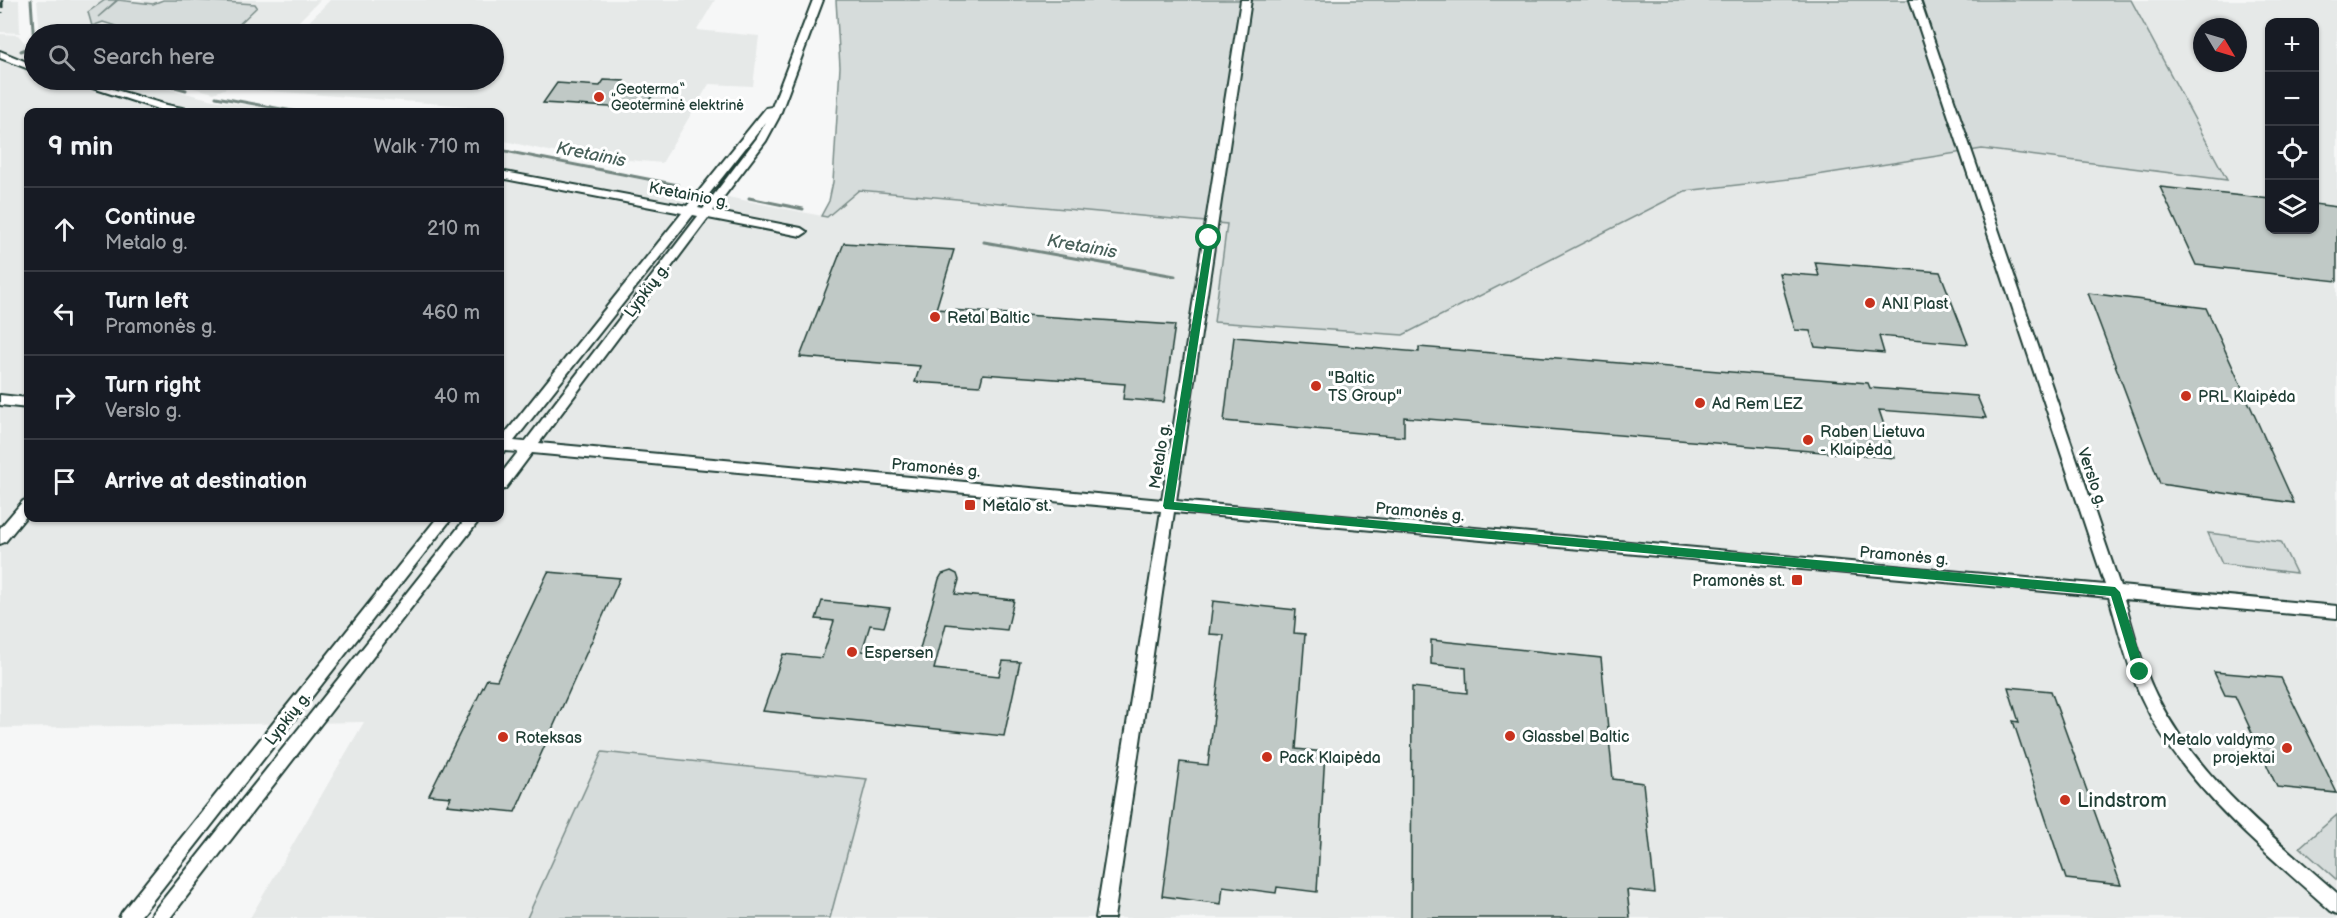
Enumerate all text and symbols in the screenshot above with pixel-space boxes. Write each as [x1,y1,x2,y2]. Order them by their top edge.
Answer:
north arrow [2193,18,2247,72]
map controls [2265,18,2319,234]
button: + [2265,18,2319,72]
search box [24,24,504,90]
icon: search [45,41,78,74]
text: Search here [93,44,215,71]
button: − [2265,72,2319,126]
place label: „Geoterma“ Geoterminė elektrinė [611,81,744,114]
marker: „Geoterma“ Geoterminė elektrinė [592,90,606,104]
button: locate [2265,126,2319,180]
text: 9 min [48,132,113,163]
text: Walk · 710 m [374,135,480,159]
water label: Kretainis [554,137,628,172]
street label: Kretainio g. [647,178,730,213]
button: layers [2265,180,2319,234]
text: Continue [105,204,195,231]
icon: ahead [48,213,81,246]
text: 210 m [427,217,480,241]
route start [1195,224,1221,250]
water label: Kretainis [1045,230,1119,263]
text: Metalo g. [105,231,188,255]
street label: Lypkių g. [621,260,674,322]
text: Turn left [105,288,189,315]
place label: ANI Plast [1882,295,1949,314]
marker: ANI Plast [1863,296,1877,310]
icon: left [48,297,81,330]
text: 460 m [422,301,480,325]
place label: Retal Baltic [947,309,1030,328]
marker: Retal Baltic [928,310,942,324]
text: Pramonės g. [105,315,216,339]
place label: "Baltic TS Group" [1328,369,1402,406]
text: Turn right [105,372,201,399]
marker: "Baltic TS Group" [1309,379,1323,393]
icon: right [48,381,81,414]
text: 40 m [434,385,480,409]
place label: PRL Klaipėda [2198,388,2296,407]
marker: PRL Klaipėda [2179,389,2193,403]
place label: Ad Rem LEZ [1712,395,1803,414]
marker: Ad Rem LEZ [1693,396,1707,410]
text: Verslo g. [105,399,181,423]
street label: Metalo g. [1146,422,1175,490]
place label: Raben Lietuva - Klaipėda [1820,423,1925,460]
marker: Raben Lietuva - Klaipėda [1801,433,1815,447]
street label: Verslo g. [2073,446,2111,509]
street label: Pramonės g. [891,455,981,482]
icon: arrive [48,465,81,498]
text: Arrive at destination [105,468,307,495]
place label: Metalo st. [982,497,1052,516]
marker: Metalo st. [963,498,977,512]
street label: Pramonės g. [1375,499,1465,526]
street label: Pramonės g. [1859,543,1949,570]
place label: Pramonės st. [1692,572,1785,591]
marker: Pramonės st. [1790,573,1804,587]
place label: Espersen [864,644,933,663]
marker: Espersen [845,645,859,659]
route end [2126,658,2152,684]
street label: Lypkių g. [261,688,315,749]
place label: Glassbel Baltic [1522,728,1630,747]
place label: Roteksas [515,729,582,748]
marker: Glassbel Baltic [1503,729,1517,743]
marker: Roteksas [496,730,510,744]
place label: Metalo valdymo projektai [2163,731,2275,768]
marker: Metalo valdymo projektai [2280,741,2294,755]
place label: Pack Klaipėda [1279,749,1381,768]
marker: Pack Klaipėda [1260,750,1274,764]
place label: Lindstrom [2077,789,2167,813]
marker: Lindstrom [2058,793,2072,807]

